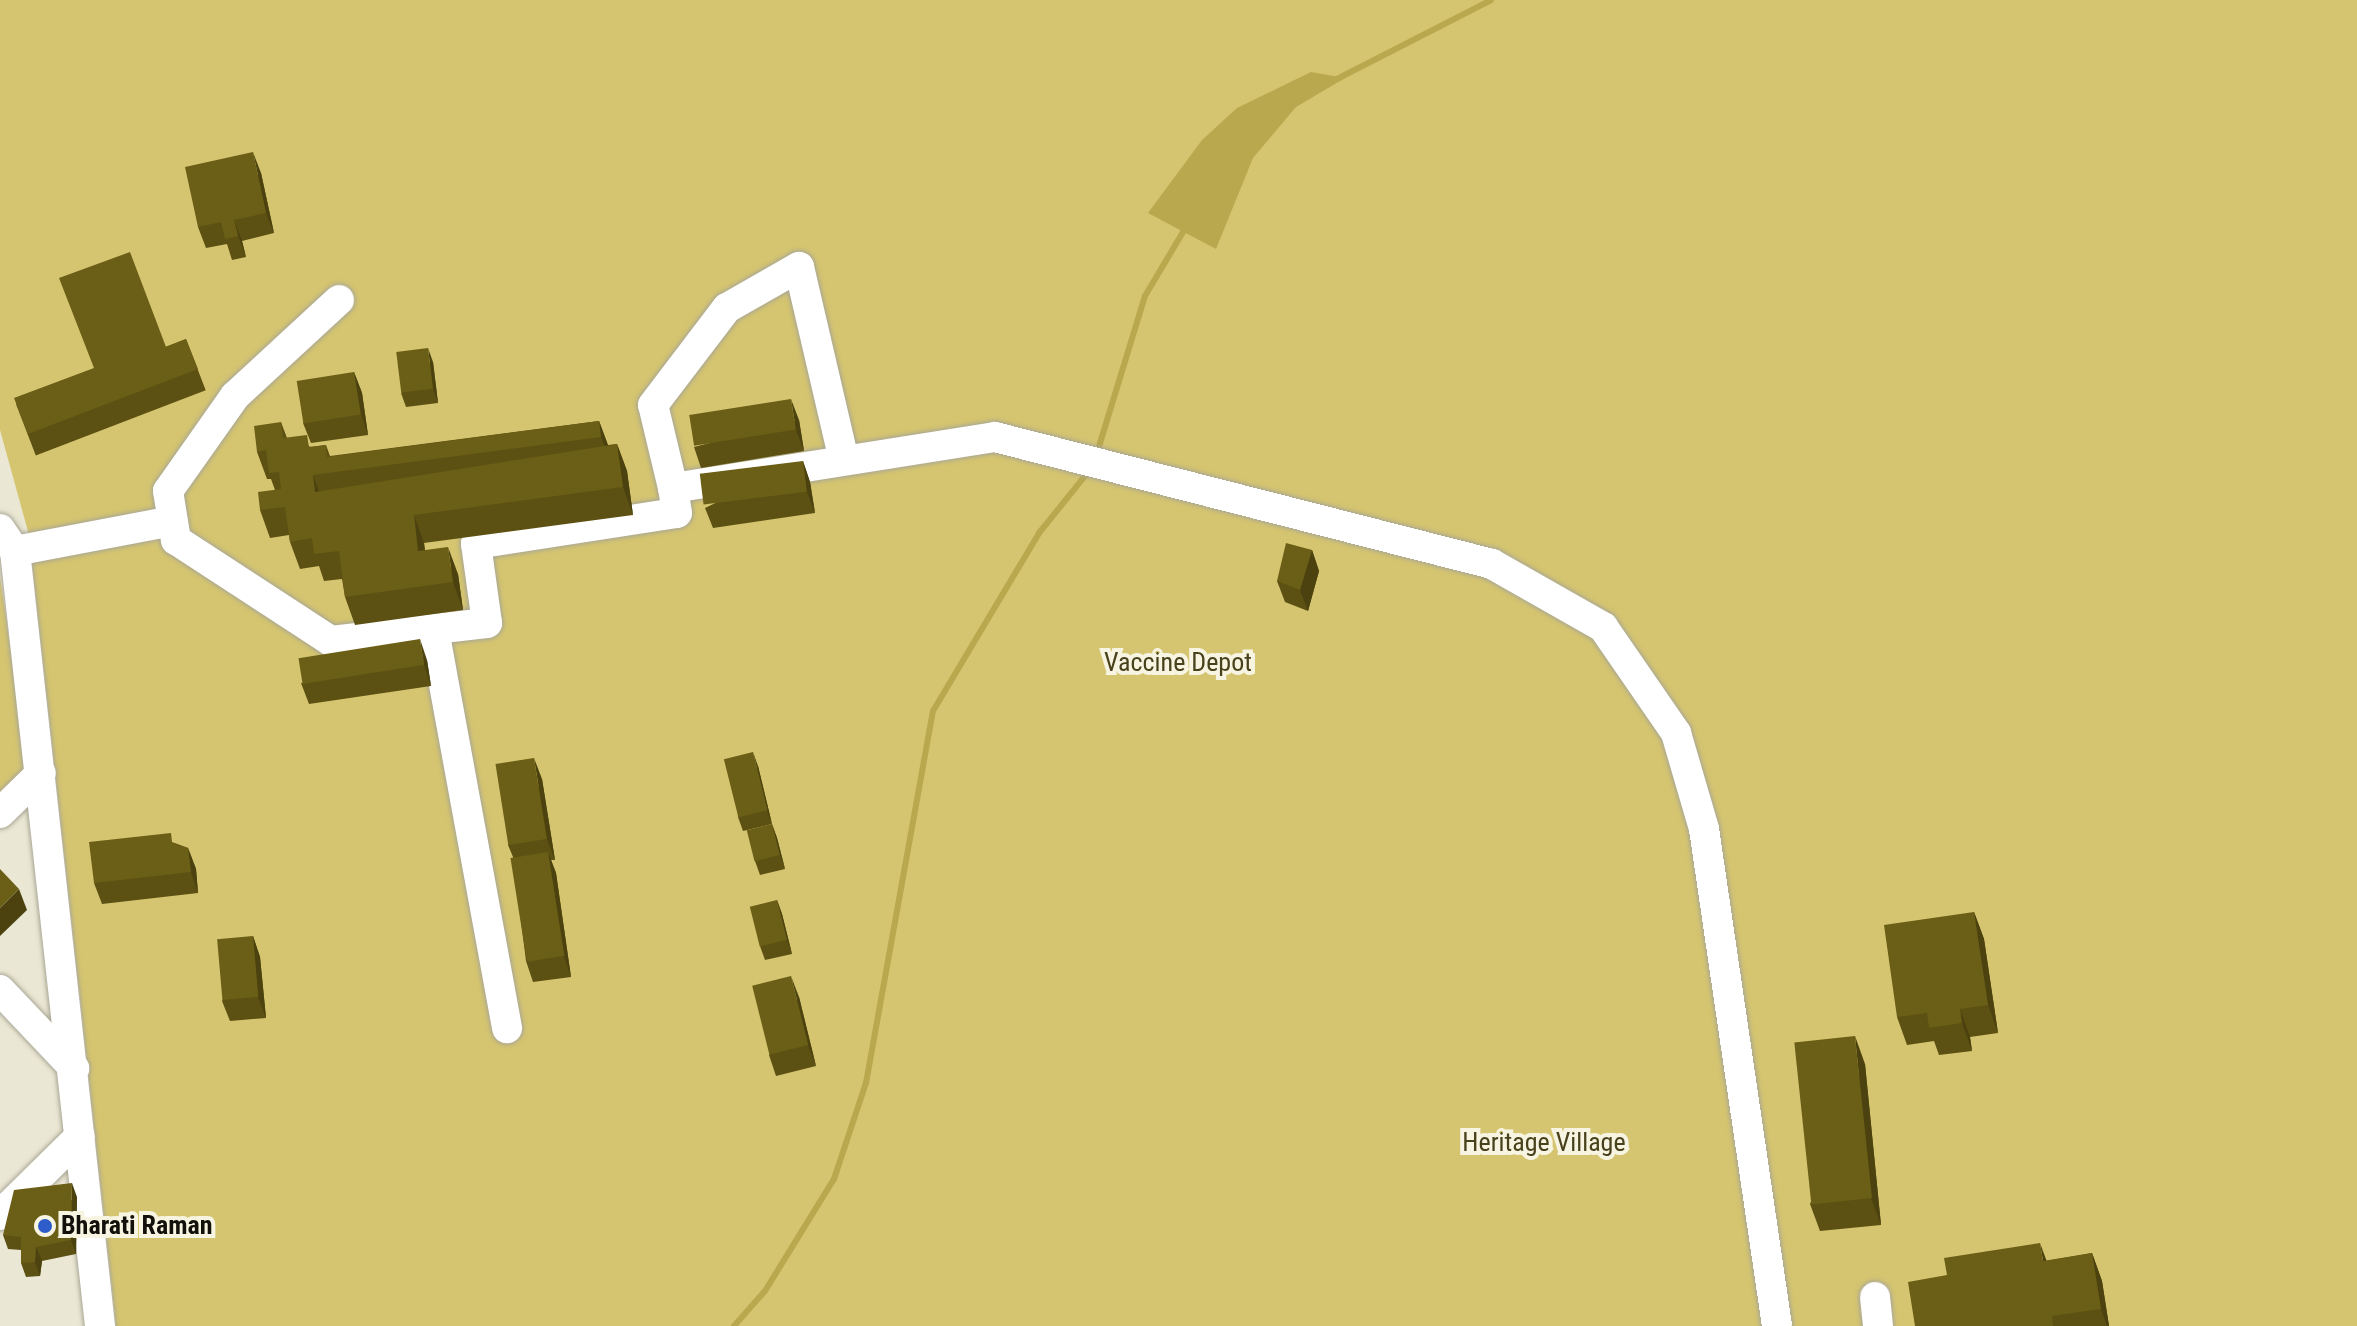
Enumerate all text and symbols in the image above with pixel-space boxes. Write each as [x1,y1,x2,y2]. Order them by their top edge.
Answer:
park label: Vaccine Depot [1104,647,1252,679]
park label: Heritage Village [1462,1127,1626,1159]
place label: Bharati Raman [61,1210,213,1242]
marker: Bharati Raman [36,1217,54,1235]

